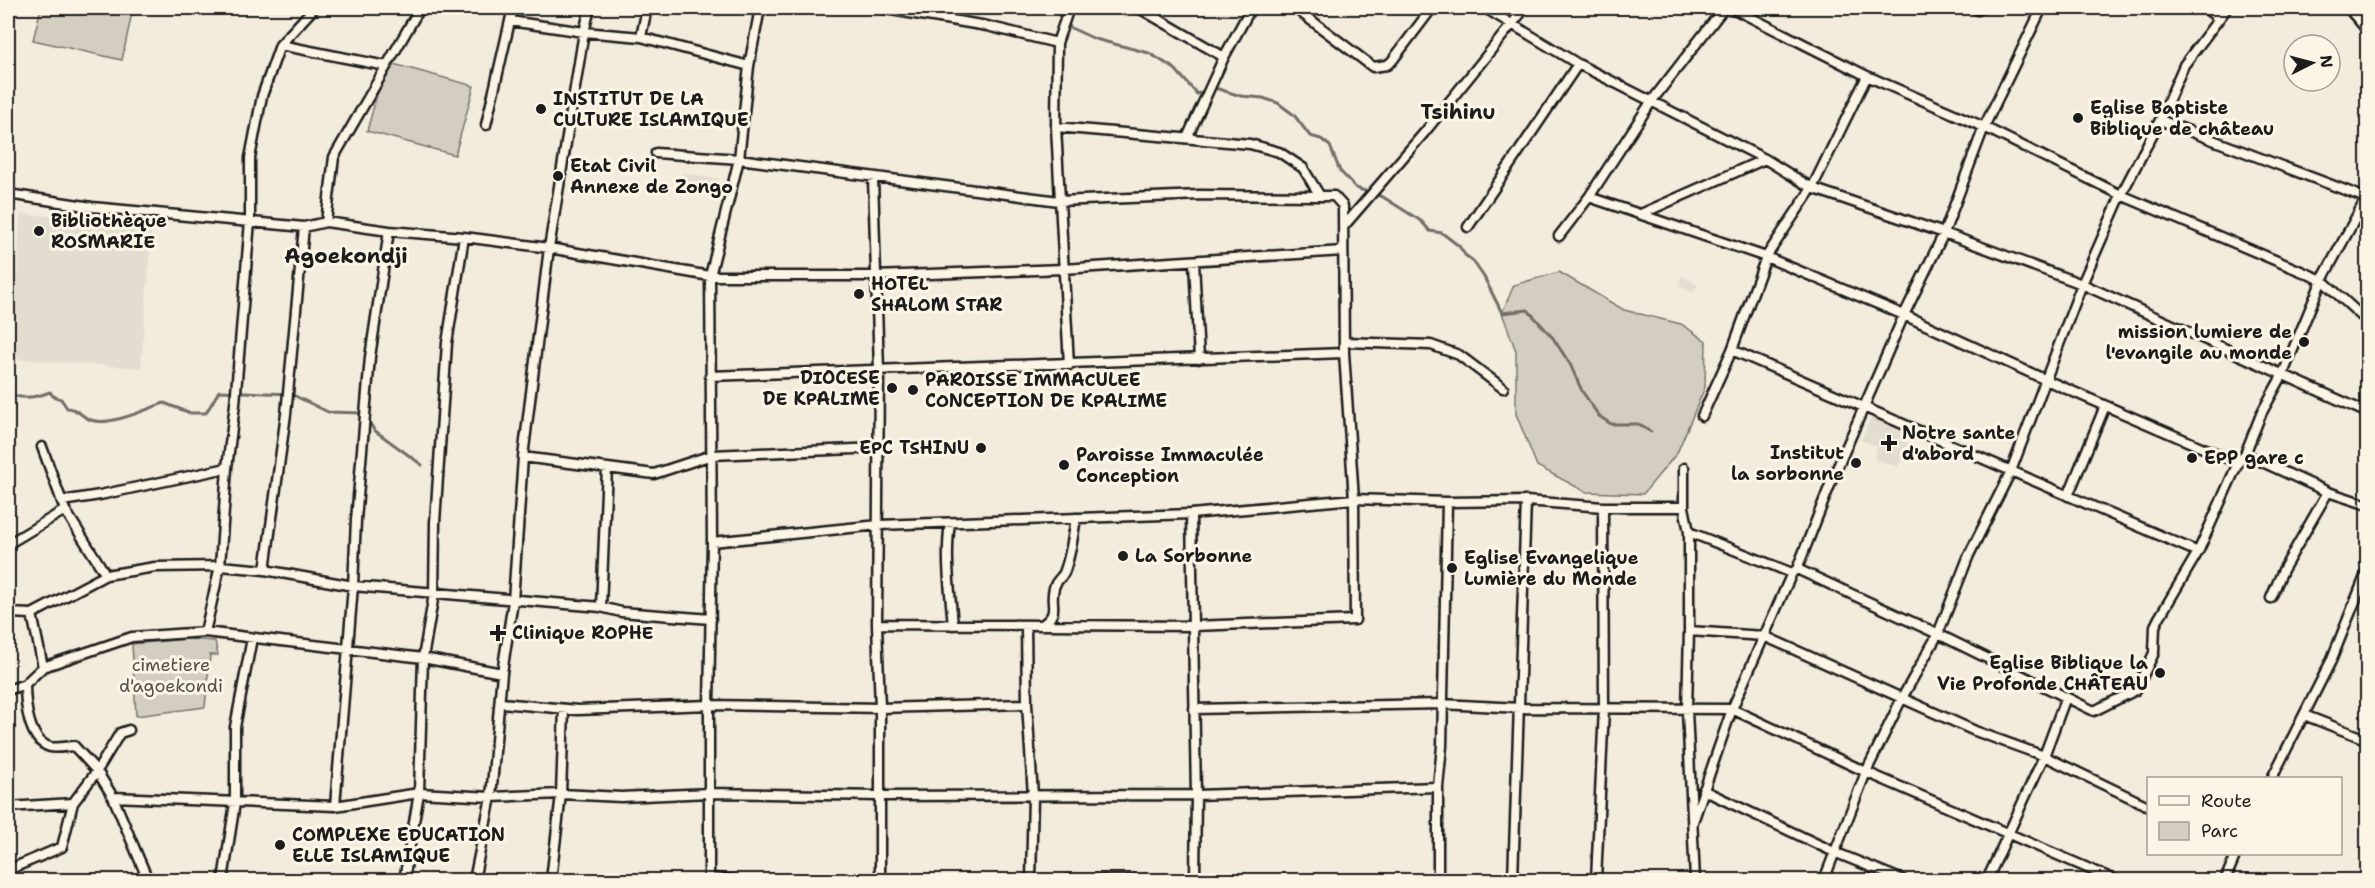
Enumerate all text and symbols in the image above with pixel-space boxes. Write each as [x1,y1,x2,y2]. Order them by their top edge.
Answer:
north arrow [2282,33,2342,93]
text: N [2315,54,2338,69]
place label: INSTITUT DE LA CULTURE ISLAMIQUE [553,87,749,132]
place label: Eglise Baptiste Biblique de château [2090,96,2274,141]
district label: Tsihinu [1420,98,1496,126]
marker: INSTITUT DE LA CULTURE ISLAMIQUE [534,102,548,116]
marker: Eglise Baptiste Biblique de château [2071,111,2085,125]
place label: Etat Civil Annexe de Zongo [570,154,733,199]
marker: Etat Civil Annexe de Zongo [551,169,565,183]
place label: Bibliothèque ROSMARIE [51,209,167,254]
marker: Bibliothèque ROSMARIE [32,224,46,238]
district label: Agoekondji [284,242,408,270]
place label: HOTEL SHALOM STAR [871,272,1003,317]
marker: HOTEL SHALOM STAR [852,287,866,301]
place label: mission lumiere de l'evangile au monde [2105,320,2292,365]
marker: mission lumiere de l'evangile au monde [2297,335,2311,349]
place label: DIOCESE DE KPALIME [763,366,880,411]
place label: PAROISSE IMMACULEE CONCEPTION DE KPALIME [925,368,1167,413]
marker: DIOCESE DE KPALIME [885,381,899,395]
marker: PAROISSE IMMACULEE CONCEPTION DE KPALIME [906,383,920,397]
place label: Notre sante d'abord [1902,421,2016,466]
marker: Notre sante d'abord [1880,434,1898,452]
place label: EPC TSHINU [859,436,969,460]
marker: EPC TSHINU [974,441,988,455]
place label: Institut la sorbonne [1731,441,1844,486]
place label: Paroisse Immaculée Conception [1076,443,1264,488]
place label: EPP gare c [2204,446,2304,470]
marker: EPP gare c [2185,451,2199,465]
marker: Institut la sorbonne [1849,456,1863,470]
marker: Paroisse Immaculée Conception [1057,458,1071,472]
place label: La Sorbonne [1135,544,1252,568]
place label: Eglise Evangelique Lumière du Monde [1464,546,1639,591]
marker: La Sorbonne [1116,549,1130,563]
marker: Eglise Evangelique Lumière du Monde [1445,561,1459,575]
place label: Clinique ROPHE [512,621,653,645]
marker: Clinique ROPHE [489,624,507,642]
place label: Eglise Biblique la Vie Profonde CHÂTEAU [1937,651,2149,696]
park label: cimetiere d'agoekondi [119,653,223,698]
marker: Eglise Biblique la Vie Profonde CHÂTEAU [2153,666,2167,680]
legend [2147,777,2342,855]
text: Route [2201,789,2252,813]
text: Parc [2201,819,2238,843]
place label: COMPLEXE EDUCATION ELLE ISLAMIQUE [292,823,505,868]
marker: COMPLEXE EDUCATION ELLE ISLAMIQUE [273,838,287,852]

